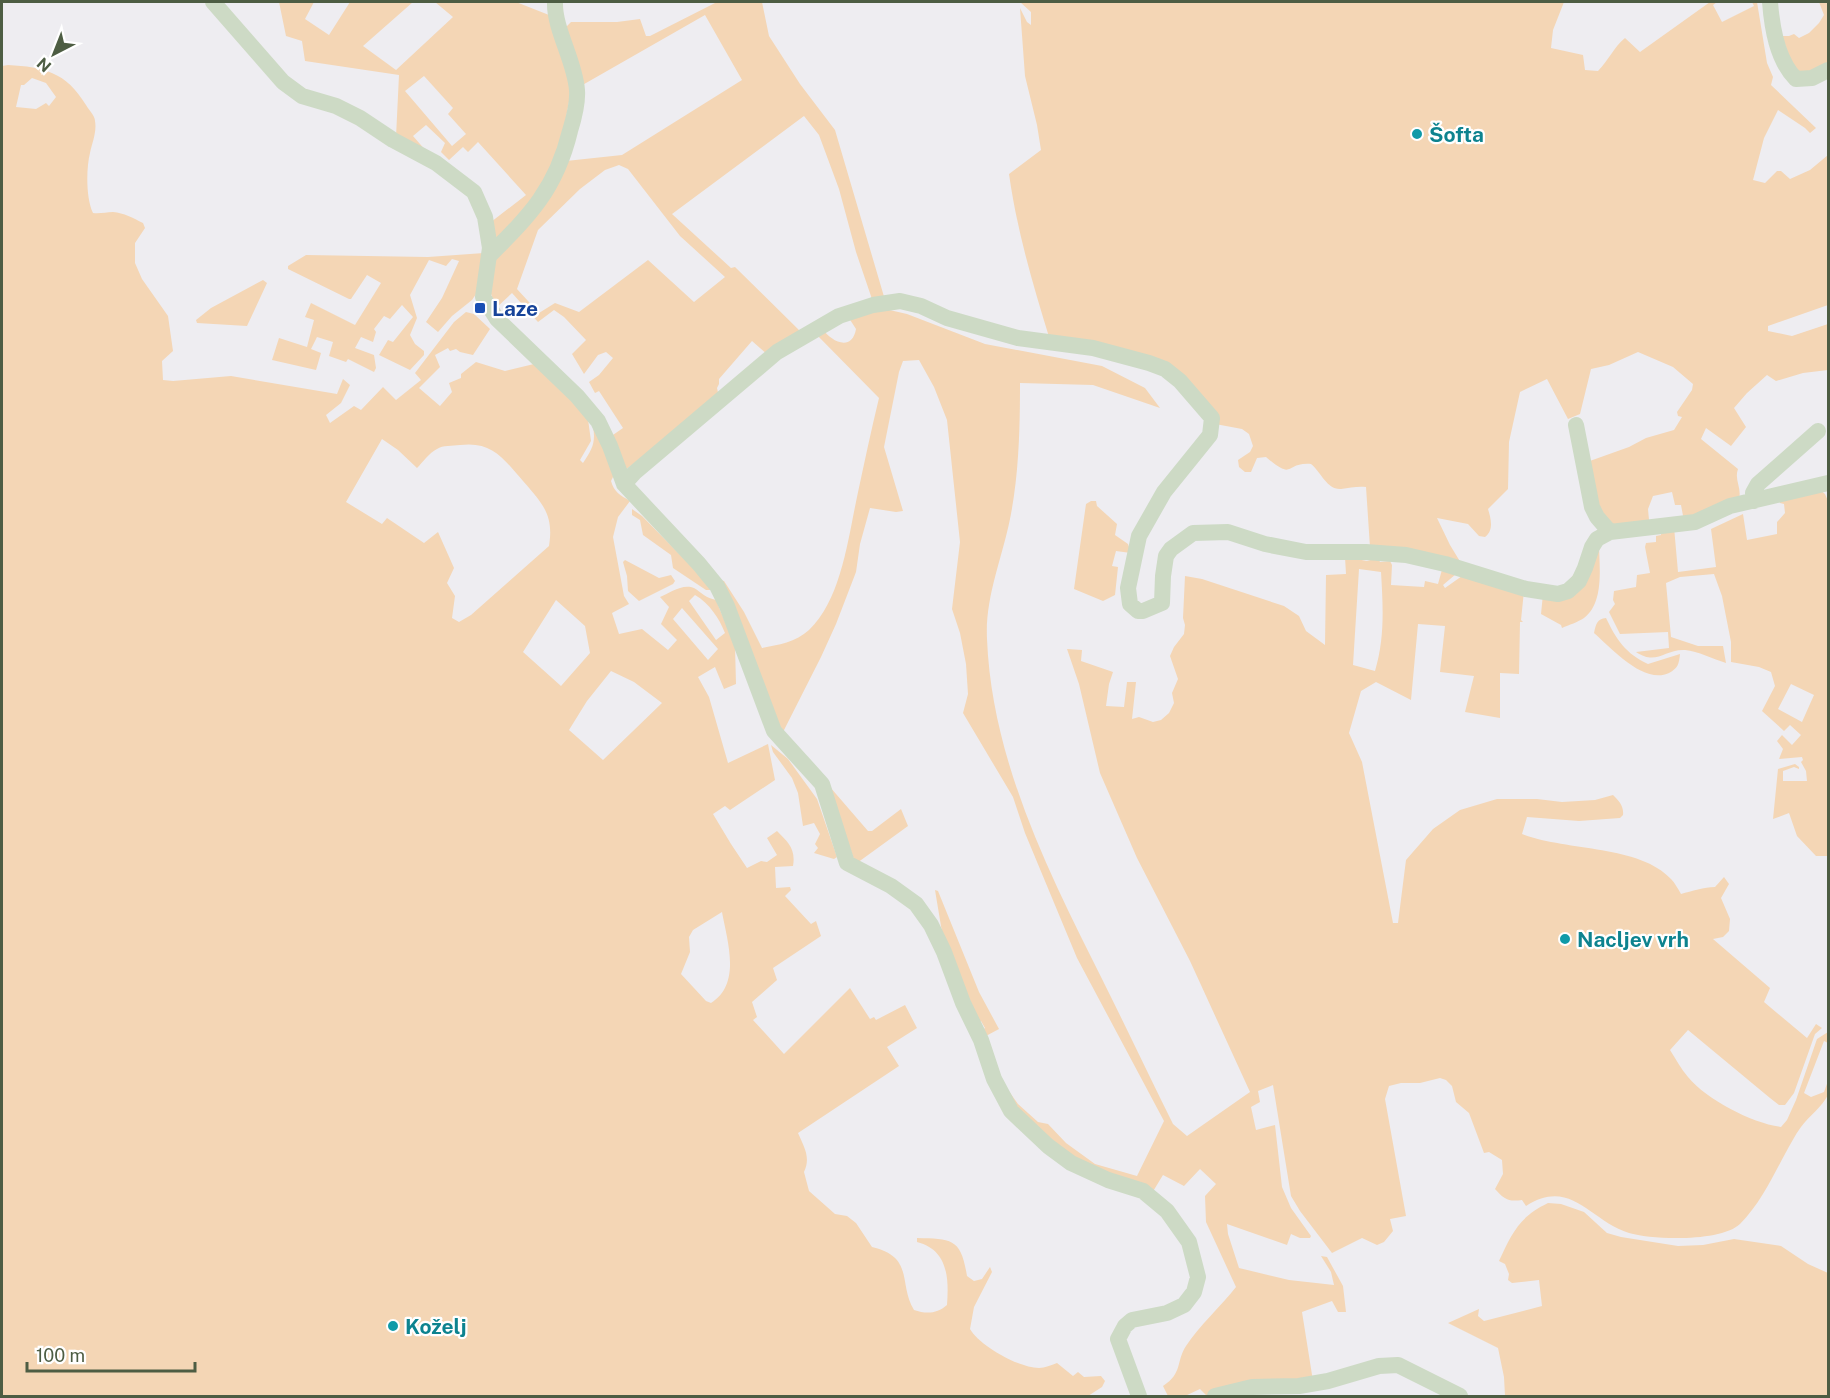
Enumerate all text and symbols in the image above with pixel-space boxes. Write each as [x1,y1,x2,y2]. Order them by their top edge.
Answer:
north arrow [24,24,84,84]
text: N [33,54,55,76]
place label: Šofta [1429,122,1484,147]
marker: Šofta [1410,127,1424,141]
place label: Laze [492,296,538,321]
marker: Laze [473,301,487,315]
place label: Nacljev vrh [1577,927,1689,952]
marker: Nacljev vrh [1558,932,1572,946]
place label: Koželj [405,1314,467,1339]
marker: Koželj [386,1319,400,1333]
scale bar [27,1335,195,1373]
text: 100 m [36,1345,85,1366]

